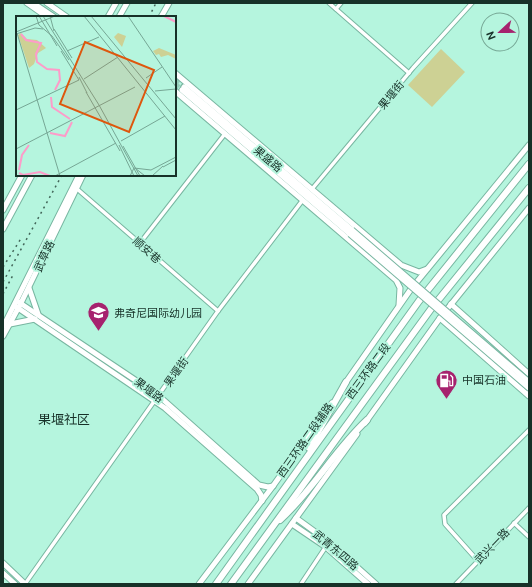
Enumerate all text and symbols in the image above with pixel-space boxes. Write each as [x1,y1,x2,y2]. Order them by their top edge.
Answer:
north arrow [480,12,520,52]
inset map [16,16,176,176]
text: N [484,30,498,42]
street label: 果堰街 [376,79,406,111]
street label: 果盛路 [252,144,284,174]
street label: 顺安巷 [131,235,163,265]
street label: 武草路 [32,239,56,273]
school or university icon: 弗奇尼国际幼儿园 [86,300,112,333]
place label: 弗奇尼国际幼儿园 [114,307,202,319]
street label: 西三环路二段 [344,341,392,401]
street label: 果堰街 [162,355,190,389]
fuel station icon: 中国石油 [434,367,460,400]
place label: 中国石油 [462,374,506,386]
street label: 果堰路 [132,375,166,405]
street label: 西三环路二段辅路 [275,401,335,479]
district label: 果堰社区 [38,412,90,426]
street label: 武兴一路 [472,526,512,566]
street label: 武青东四路 [311,528,361,572]

